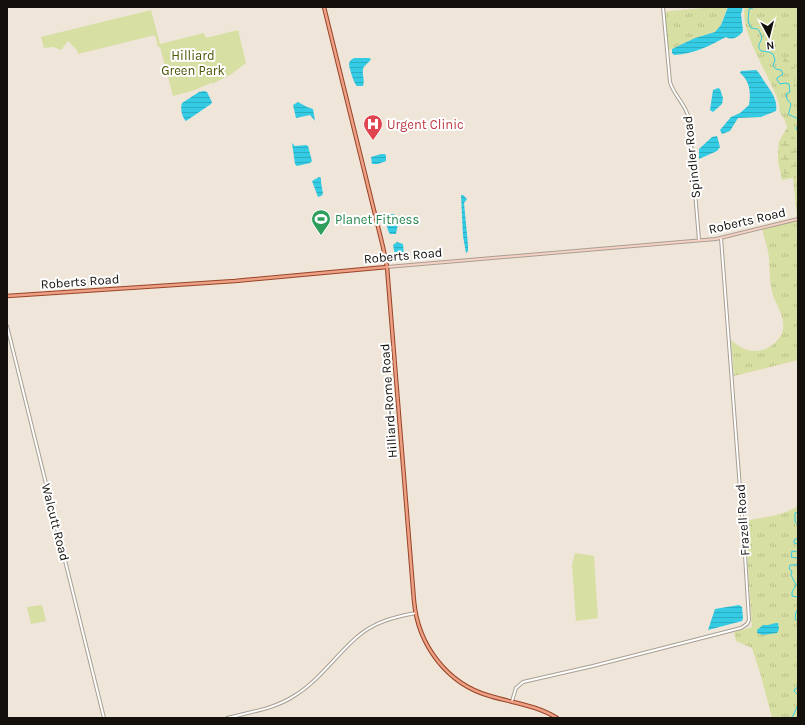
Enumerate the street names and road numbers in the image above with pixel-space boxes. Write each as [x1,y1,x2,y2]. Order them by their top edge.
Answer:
street label: Spindler Road [680,115,703,199]
street label: Roberts Road [707,204,787,237]
street label: Roberts Road [363,245,443,266]
street label: Roberts Road [40,271,120,292]
street label: Hilliard-Rome Road [377,343,400,459]
street label: Walcutt Road [39,482,72,562]
street label: Frazell Road [733,484,752,556]

